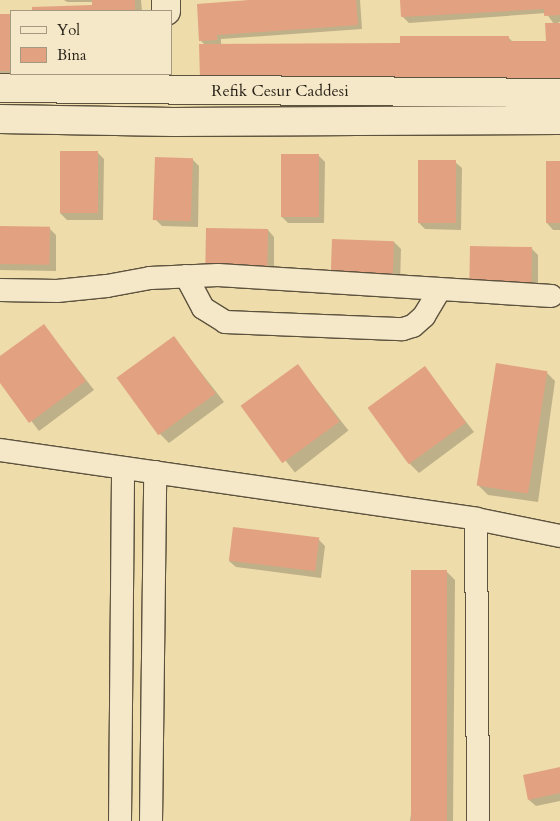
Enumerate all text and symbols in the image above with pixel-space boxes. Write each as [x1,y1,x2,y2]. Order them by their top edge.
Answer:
legend [10,10,172,75]
text: Yol [57,20,80,40]
text: Bina [57,45,86,65]
street label: Refik Cesur Caddesi [211,81,349,101]

